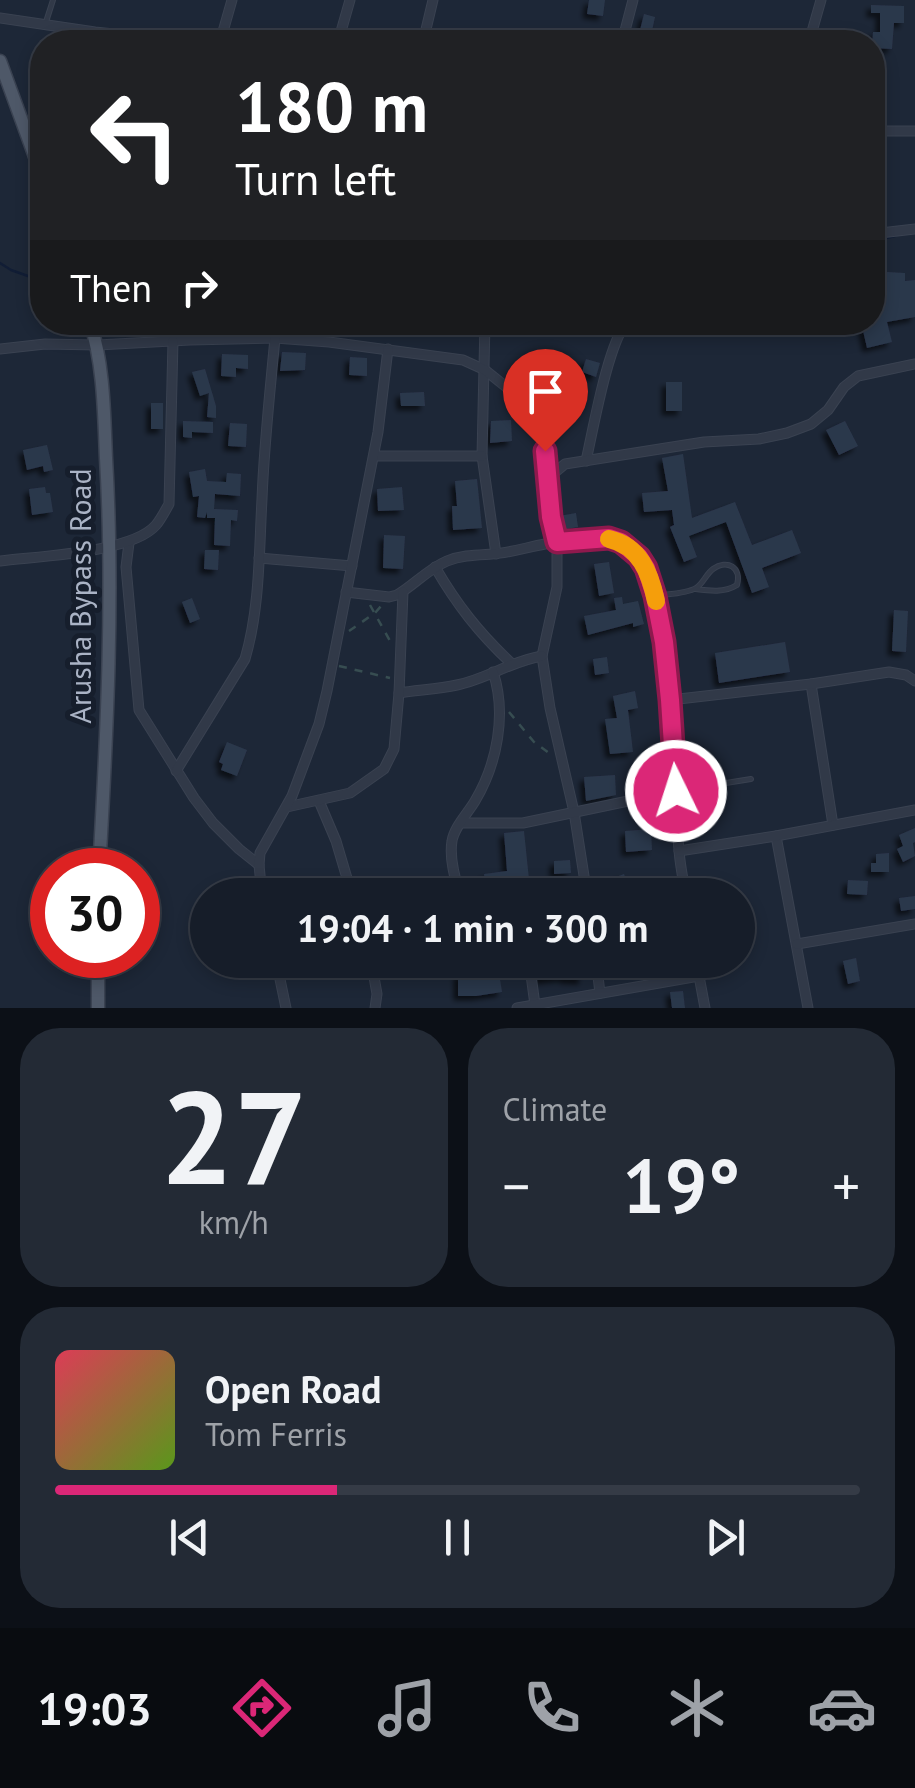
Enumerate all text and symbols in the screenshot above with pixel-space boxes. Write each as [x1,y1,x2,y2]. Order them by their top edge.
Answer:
text: 180 m [235,61,428,151]
icon: left [70,70,200,200]
text: Turn left [235,149,396,207]
icon: right [172,260,227,315]
text: Then [70,263,152,312]
pin [503,349,588,452]
icon: arrive [518,364,573,419]
street label: Arusha Bypass Road [60,468,99,724]
position arrow [624,739,728,843]
speed limit sign: 30 [30,848,160,978]
text: 19:04 · 1 min · 300 m [297,903,648,952]
text: 27 [160,1052,307,1220]
text: Climate [503,1088,607,1130]
text: 19° [622,1137,740,1234]
text: − [503,1150,530,1221]
text: + [832,1150,860,1221]
text: km/h [199,1201,269,1243]
text: Open Road [205,1364,381,1413]
text: Tom Ferris [205,1413,347,1455]
icon: previous [162,1510,217,1565]
icon: pause [430,1510,485,1565]
icon: next [698,1510,753,1565]
icon: directions [227,1673,297,1743]
icon: music [372,1673,442,1743]
icon: phone [517,1673,587,1743]
icon: climate [662,1673,732,1743]
icon: car [807,1673,877,1743]
text: 19:03 [38,1679,152,1737]

